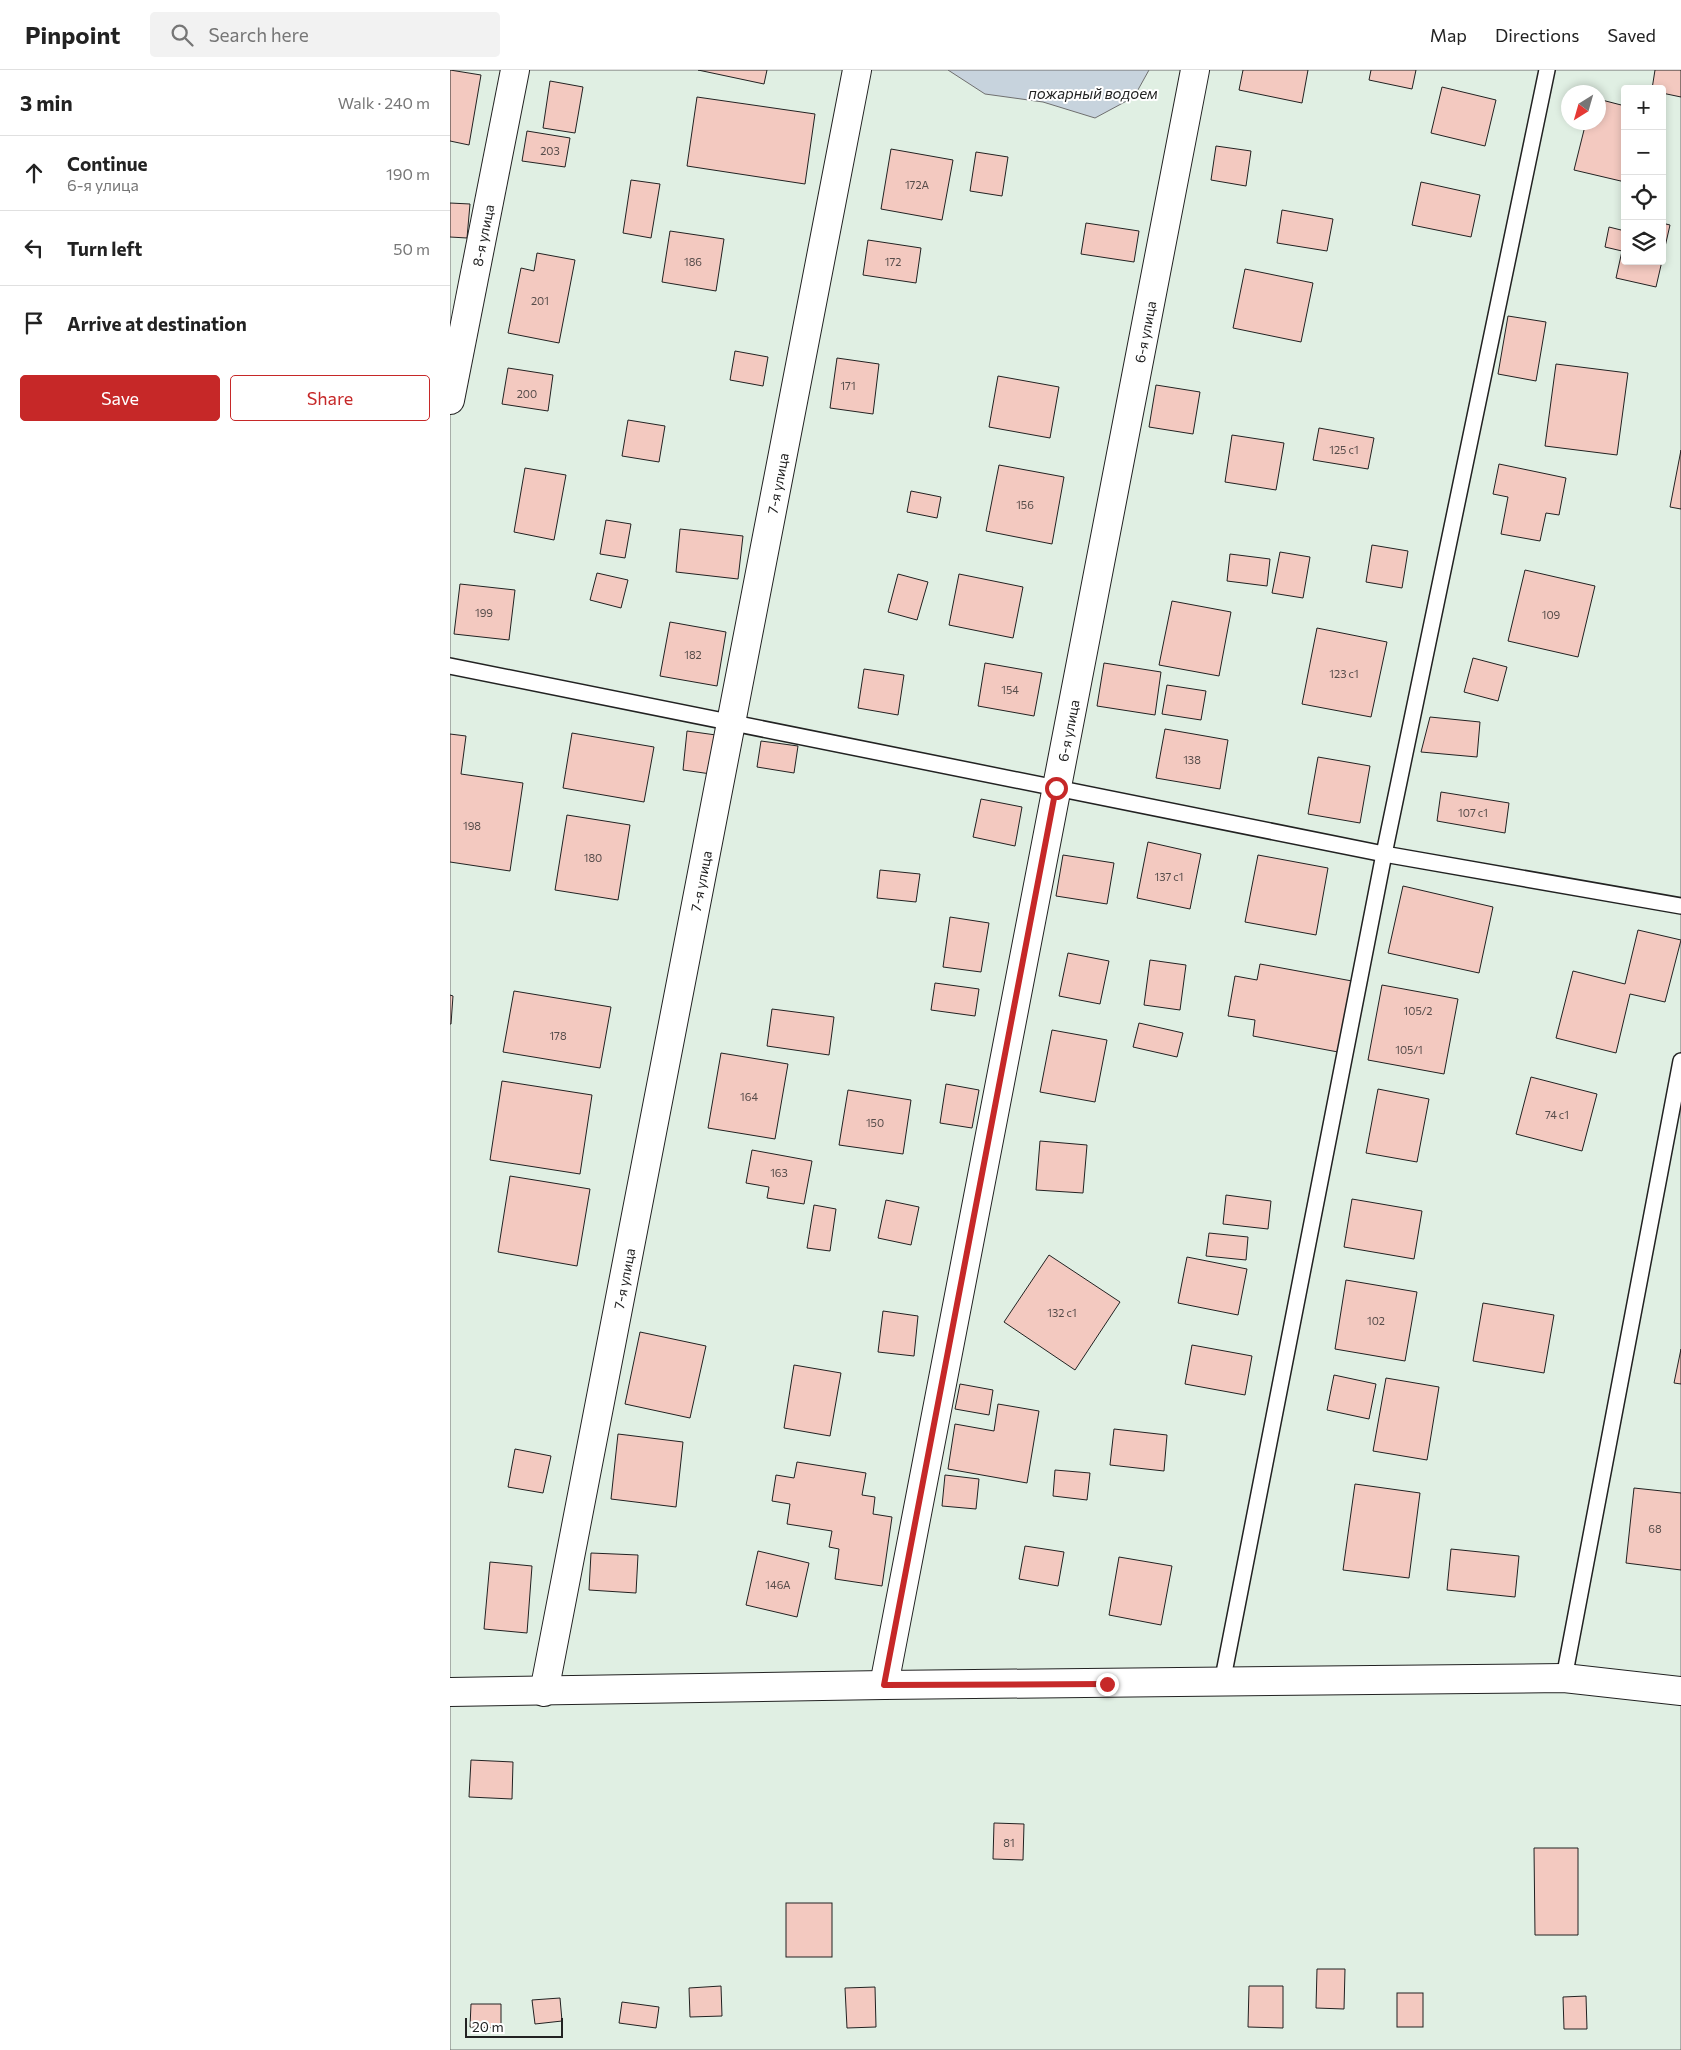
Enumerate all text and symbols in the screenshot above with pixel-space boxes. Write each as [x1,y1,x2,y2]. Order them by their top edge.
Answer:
search box [150,12,500,57]
text: Pinpoint [25,20,120,49]
icon: search [168,21,196,49]
text: Search here [208,23,309,46]
text: Map [1430,24,1467,46]
text: Directions [1495,24,1579,46]
text: Saved [1607,24,1656,46]
water label: пожарный водоем [1028,84,1158,102]
north arrow [1561,85,1606,130]
map controls [1621,85,1666,265]
button: + [1621,85,1666,130]
text: 3 min [20,90,73,115]
text: Walk · 240 m [338,93,430,112]
button: − [1621,130,1666,175]
house number: 203 [540,144,560,157]
text: Continue [67,152,147,175]
icon: ahead [20,159,48,187]
text: 190 m [386,164,430,183]
text: 6-я улица [67,175,139,194]
button: locate [1621,175,1666,220]
house number: 172А [905,178,930,191]
street label: 8-я улица [468,203,497,268]
button: layers [1621,220,1666,265]
icon: left [20,234,48,262]
text: Turn left [67,237,142,260]
text: 50 m [393,239,430,258]
house number: 186 [684,255,702,268]
house number: 172 [885,255,901,268]
house number: 201 [531,294,549,307]
street label: 6-я улица [1130,299,1159,364]
icon: arrive [20,309,48,337]
text: Arrive at destination [67,312,247,335]
button: Save [20,375,220,421]
button: Share [230,375,430,421]
house number: 171 [840,379,856,392]
house number: 200 [517,387,537,400]
house number: 125 с1 [1329,443,1359,456]
street label: 7-я улица [763,451,791,515]
house number: 156 [1016,498,1034,511]
house number: 199 [475,606,493,619]
house number: 109 [1542,608,1561,621]
house number: 182 [684,648,702,661]
house number: 123 с1 [1329,667,1359,680]
house number: 154 [1001,683,1019,696]
street label: 6-я улица [1054,698,1082,763]
house number: 138 [1183,753,1201,766]
route start [1045,777,1068,800]
house number: 107 с1 [1458,806,1488,819]
house number: 198 [463,819,481,832]
street label: 7-я улица [686,849,715,913]
house number: 180 [584,851,602,864]
house number: 137 c1 [1155,870,1184,883]
house number: 105/2 [1404,1004,1432,1017]
house number: 178 [549,1029,567,1042]
house number: 105/1 [1395,1043,1423,1056]
house number: 164 [740,1090,758,1103]
house number: 74 с1 [1545,1108,1569,1121]
house number: 150 [866,1116,884,1129]
house number: 163 [770,1166,788,1179]
street label: 7-я улица [610,1247,638,1311]
house number: 132 с1 [1047,1306,1077,1319]
house number: 102 [1367,1314,1385,1327]
house number: 68 [1648,1522,1662,1535]
house number: 146А [765,1578,791,1591]
route end [1096,1673,1119,1696]
house number: 81 [1003,1836,1015,1849]
scale bar [465,2015,562,2038]
text: 20 m [472,2018,504,2035]

